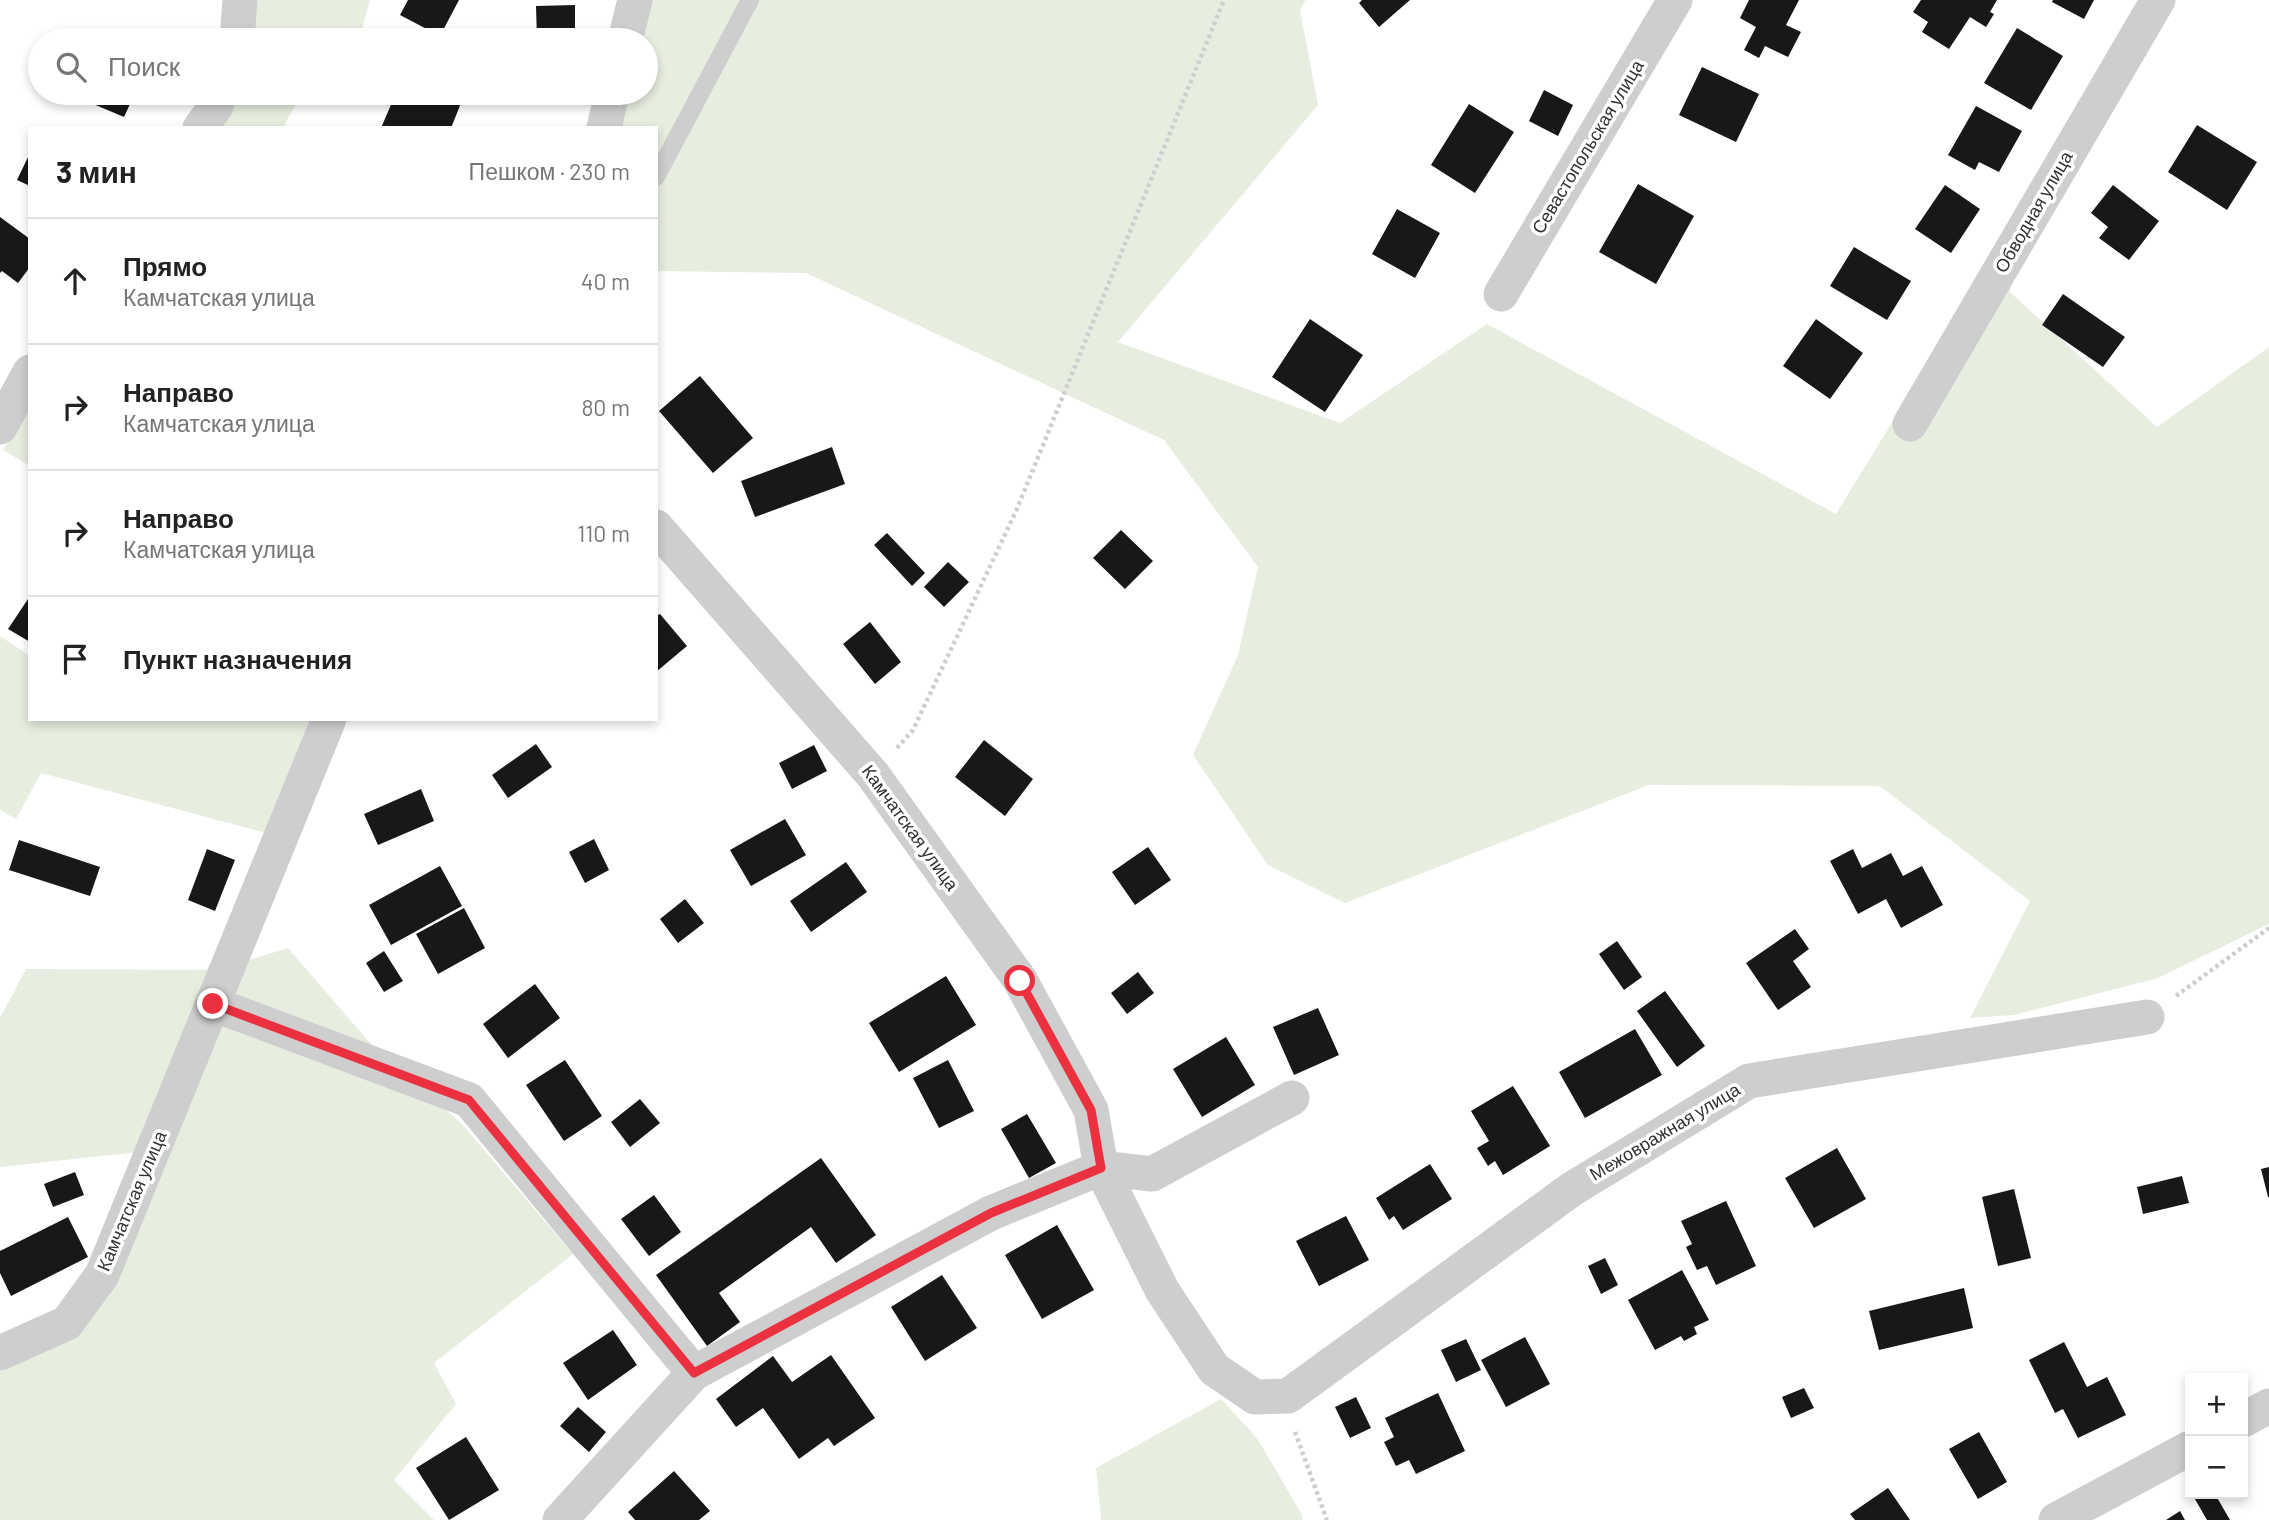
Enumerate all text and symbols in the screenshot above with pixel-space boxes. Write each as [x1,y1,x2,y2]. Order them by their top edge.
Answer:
search box [28,28,658,105]
icon: search [52,48,90,86]
text: Поиск [108,50,180,81]
street label: Севастопольская улица [1527,55,1648,237]
street label: Обводная улица [1989,146,2077,276]
text: 3 мин [56,153,137,189]
text: Пешком · 230 m [469,157,630,185]
text: Прямо [123,250,207,281]
icon: ahead [56,262,94,300]
text: 40 m [581,267,630,295]
text: Камчатская улица [123,283,315,311]
text: Направо [123,376,234,407]
icon: right [56,388,94,426]
text: 80 m [581,393,630,421]
text: Камчатская улица [123,409,315,437]
text: Направо [123,502,234,533]
icon: right [56,514,94,552]
text: 110 m [577,519,630,547]
text: Камчатская улица [123,535,315,563]
icon: arrive [56,640,94,678]
text: Пункт назначения [123,643,352,674]
street label: Камчатская улица [858,760,964,895]
route start [1004,965,1035,996]
route end [197,988,228,1019]
street label: Межовражная улица [1585,1077,1744,1185]
street label: Камчатская улица [92,1126,171,1274]
map controls [2185,1373,2248,1499]
button: + [2185,1373,2248,1436]
button: − [2185,1436,2248,1499]

